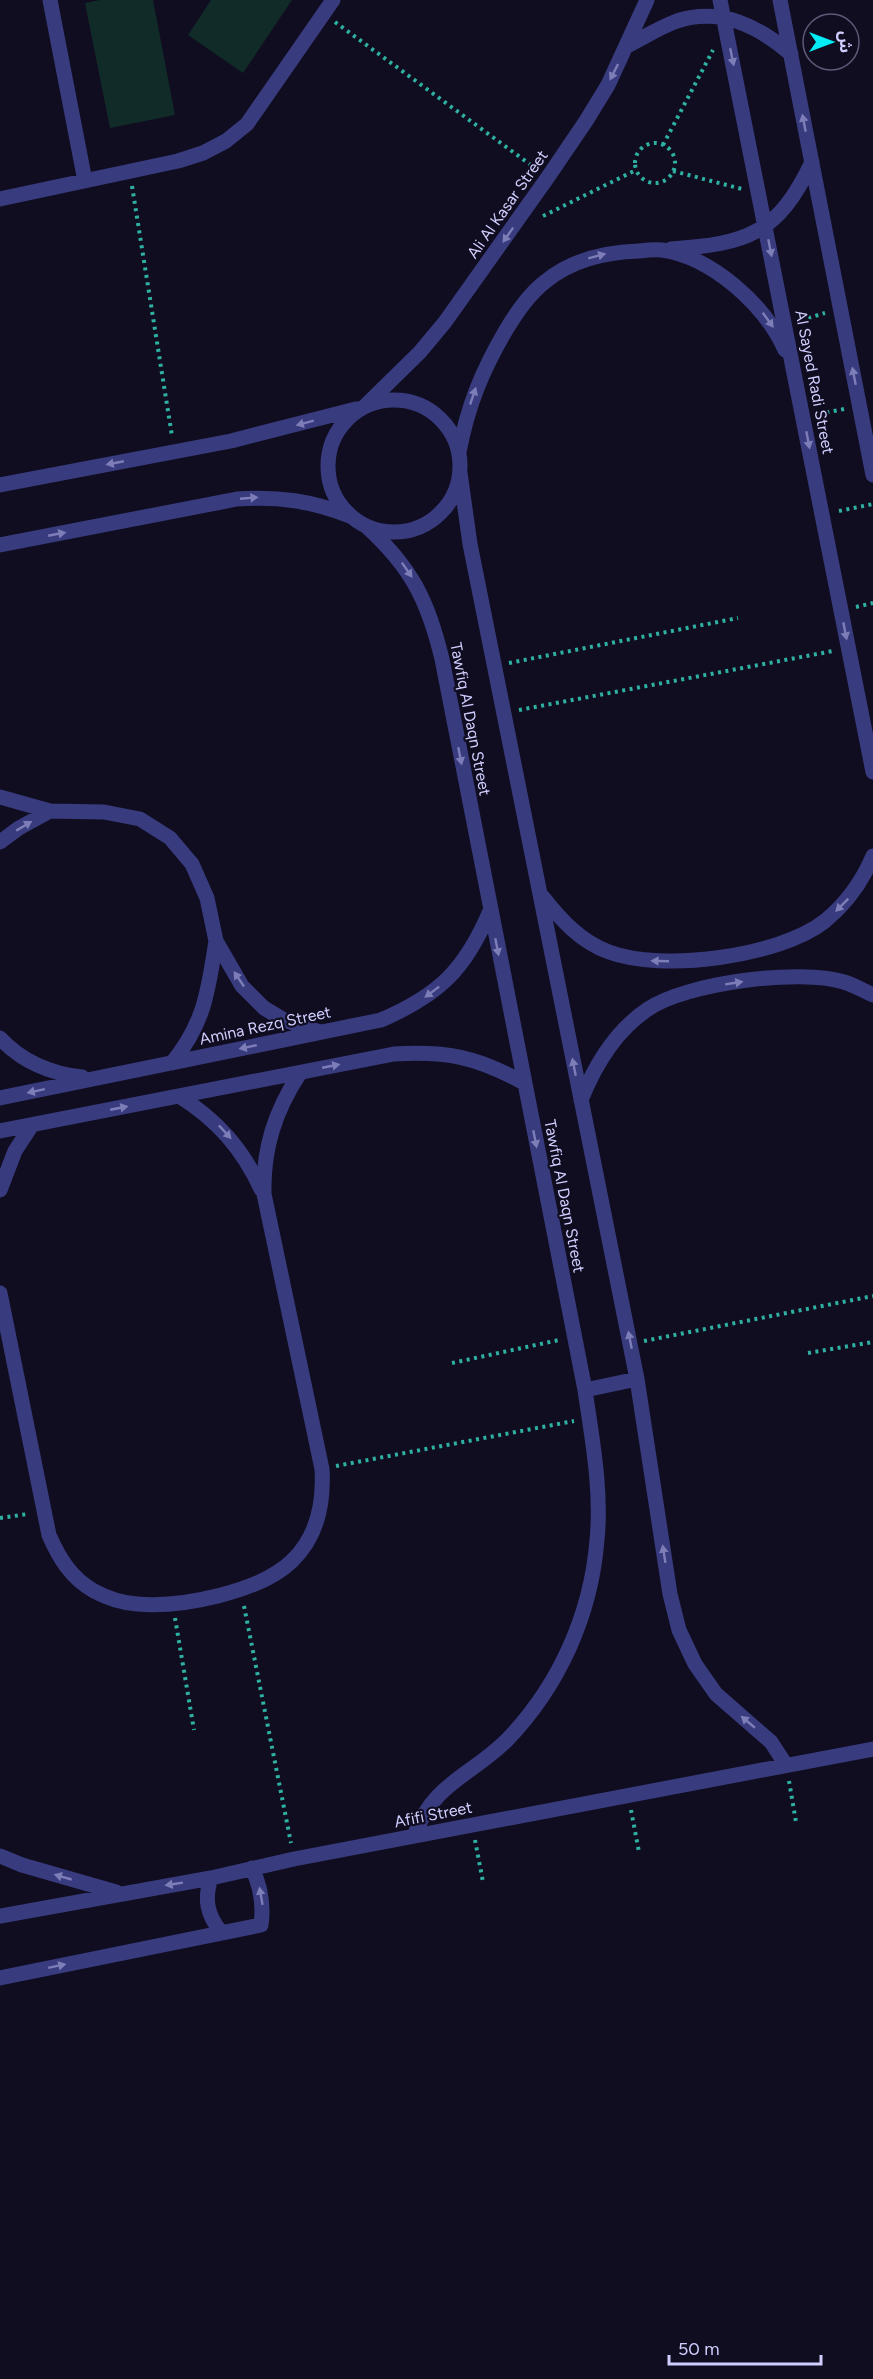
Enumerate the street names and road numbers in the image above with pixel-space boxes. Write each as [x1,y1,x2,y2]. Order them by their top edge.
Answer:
street label: Ali Al Kasar Street [463,146,552,262]
street label: Al Sayed Radi Street [791,308,838,456]
street label: Tawfiq Al Daqn Street [446,641,495,797]
street label: Amina Rezq Street [198,1002,333,1049]
street label: Tawfiq Al Daqn Street [540,1118,589,1274]
street label: Afifi Street [393,1798,474,1831]

